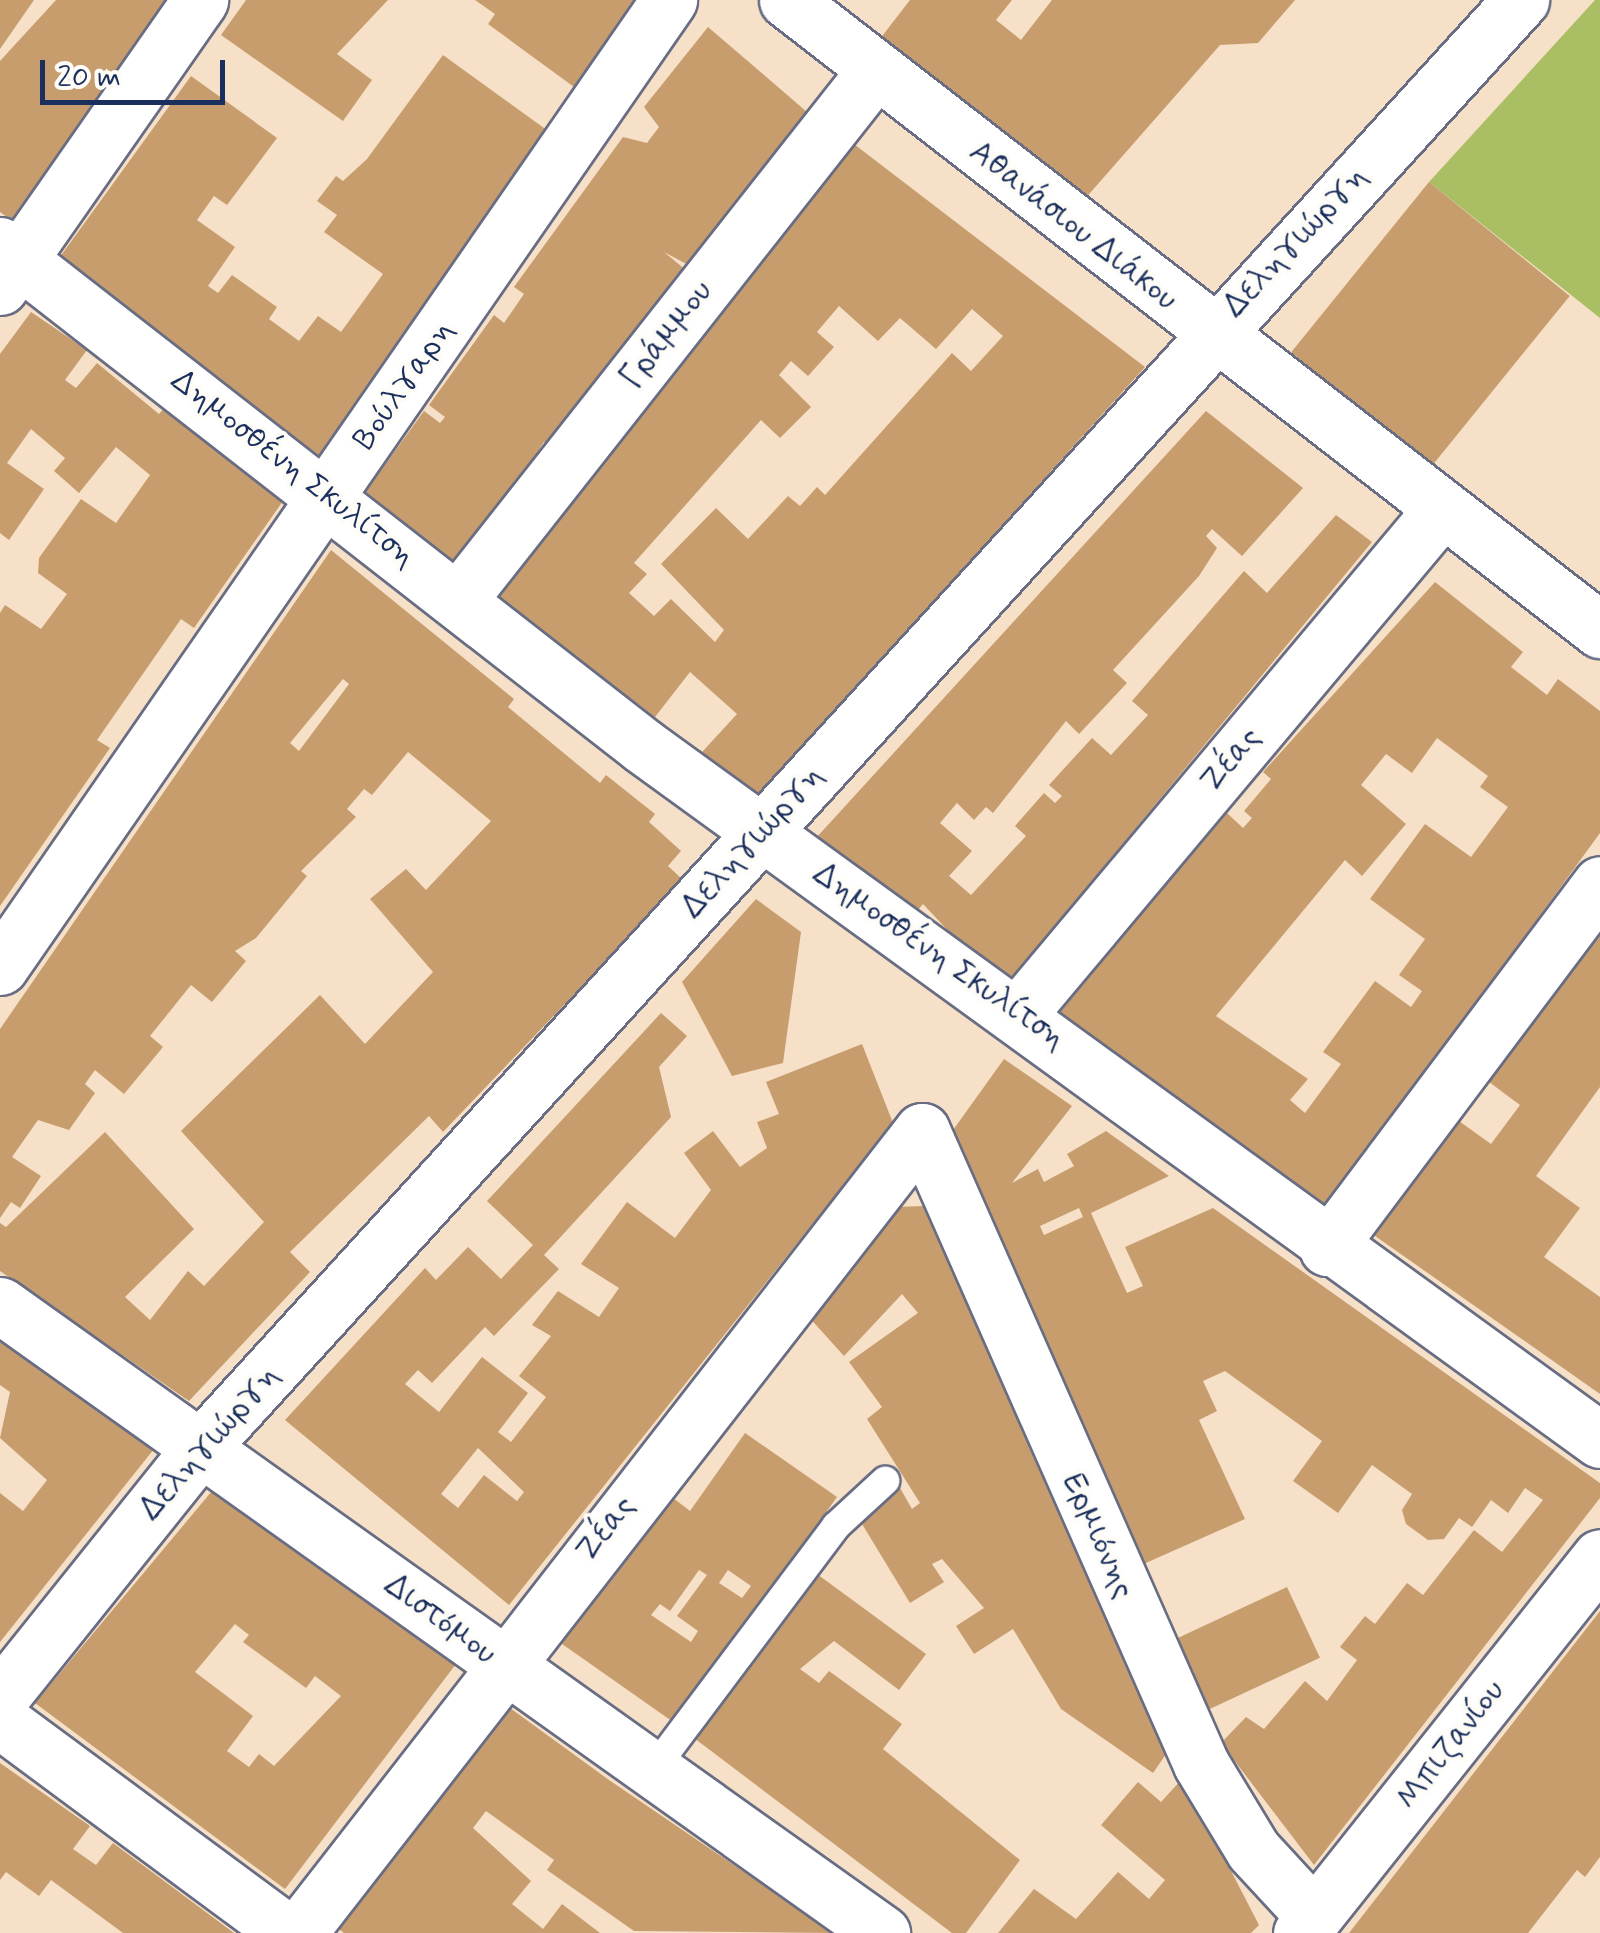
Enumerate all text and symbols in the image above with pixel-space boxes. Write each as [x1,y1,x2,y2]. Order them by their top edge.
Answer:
scale bar [45,40,230,102]
text: 20 m [57,58,121,97]
street label: Αθανάσιου Διάκου [961,133,1185,319]
street label: Δεληγιώργη [1216,158,1376,326]
street label: Γράμμου [613,273,721,397]
street label: Βούλγαρη [345,313,463,457]
street label: Δημοσθένη Σκυλίτση [163,362,423,576]
street label: Ζέας [1193,720,1269,800]
street label: Δεληγιώργη [674,757,832,927]
street label: Δημοσθένη Σκυλίτση [805,855,1073,1059]
street label: Δεληγιώργη [132,1357,288,1529]
street label: Ερμιόνης [1053,1467,1143,1605]
street label: Ζέας [568,1488,644,1570]
street label: Διστόμου [377,1567,503,1673]
street label: Μπιζανίου [1389,1673,1513,1817]

